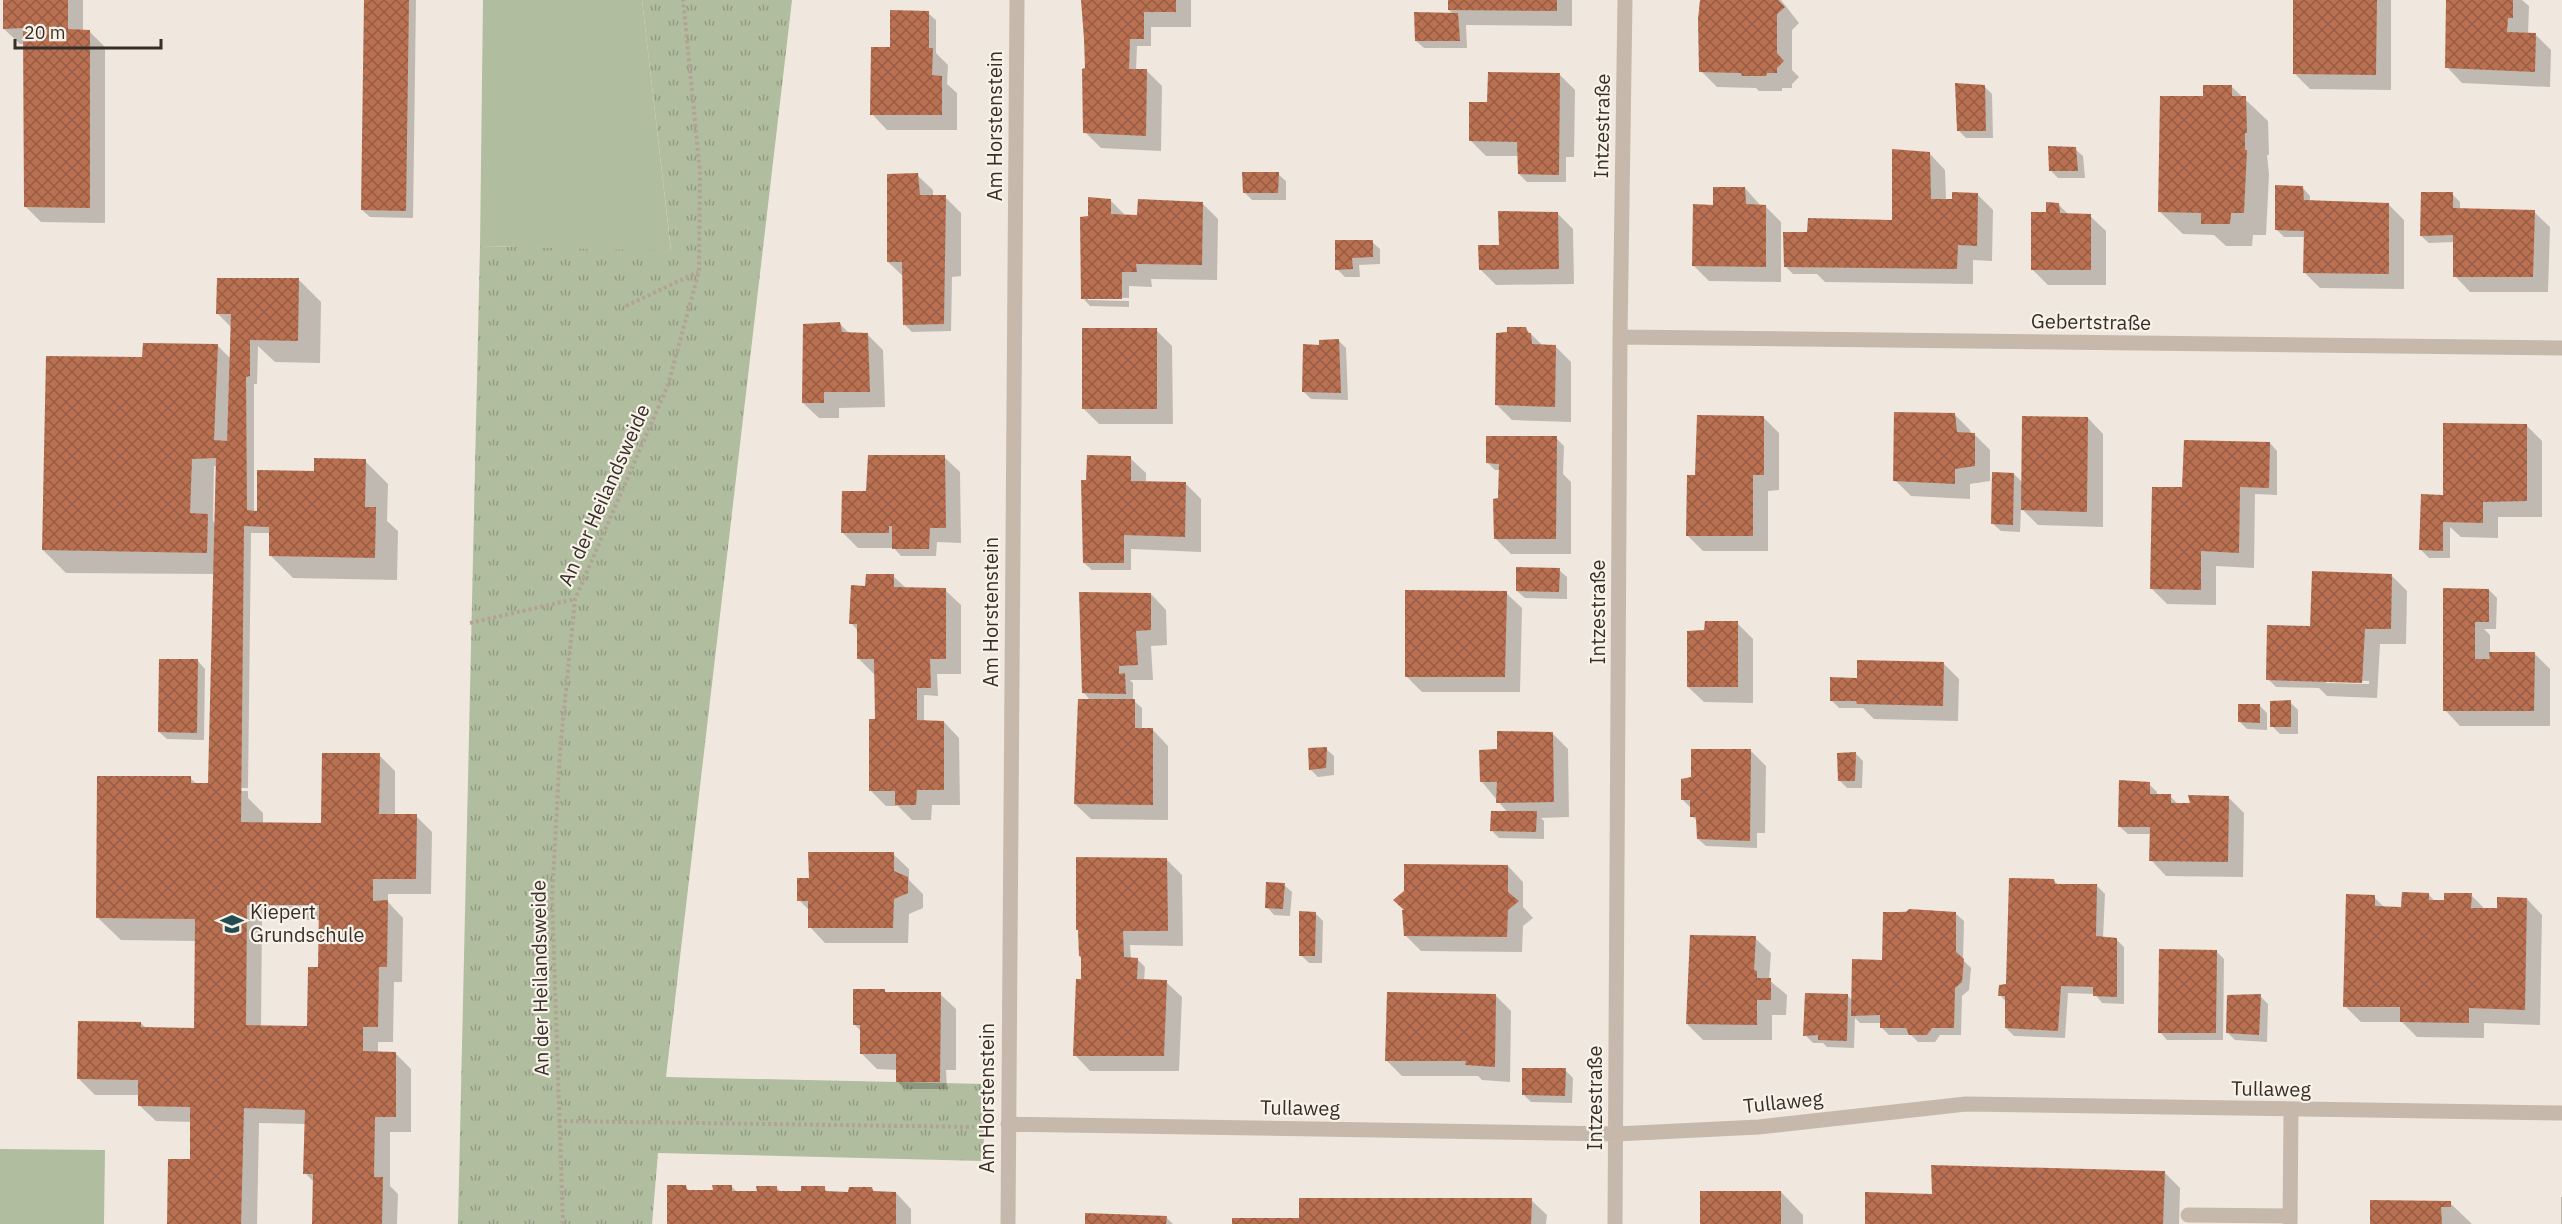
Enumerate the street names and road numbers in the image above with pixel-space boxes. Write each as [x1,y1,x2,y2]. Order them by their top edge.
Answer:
street label: Am Horstenstein [981,51,1008,201]
street label: Intzestraße [1587,73,1616,179]
street label: Gebertstraße [2031,307,2151,336]
street label: An der Heilandsweide [551,400,656,590]
street label: Am Horstenstein [977,537,1004,687]
street label: Intzestraße [1584,560,1611,664]
street label: An der Heilandsweide [524,880,555,1076]
street label: Am Horstenstein [973,1023,1000,1173]
street label: Intzestraße [1581,1046,1608,1150]
street label: Tullaweg [2231,1074,2312,1103]
street label: Tullaweg [1742,1084,1825,1119]
street label: Tullaweg [1260,1093,1341,1122]

